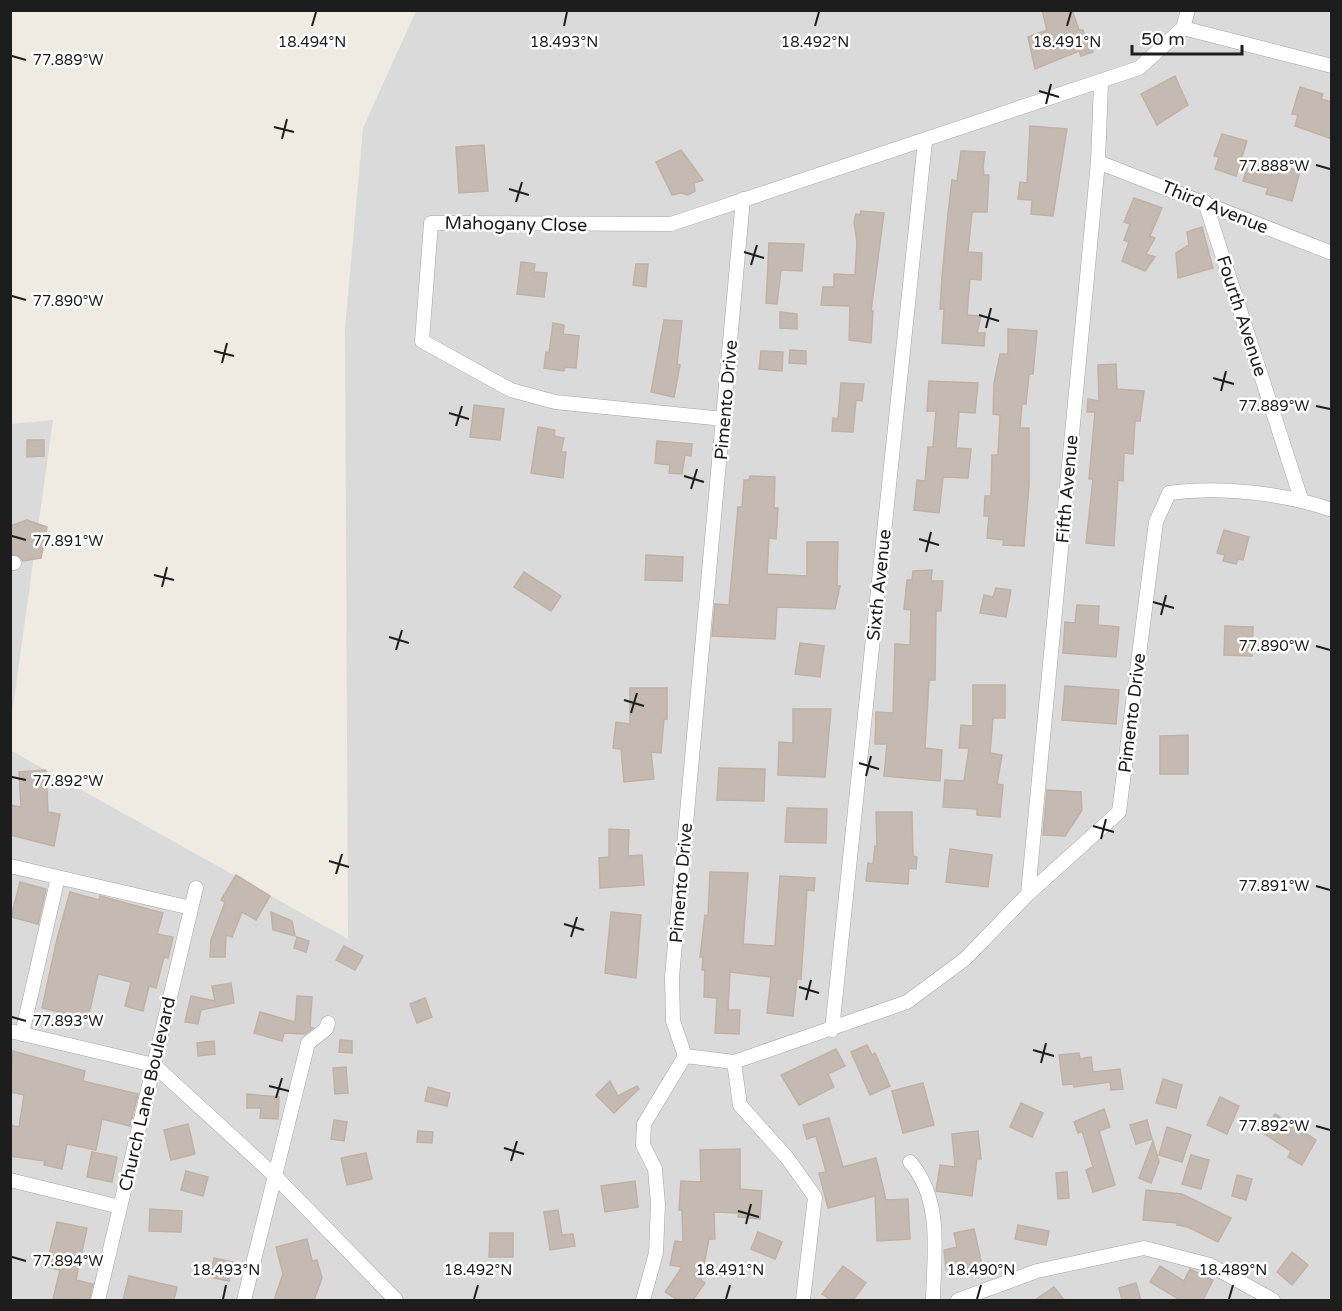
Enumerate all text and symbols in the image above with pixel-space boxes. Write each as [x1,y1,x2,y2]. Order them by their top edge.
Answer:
scale bar [1132,18,1242,56]
text: 50 m [1141,28,1185,50]
text: 18.494°N [278,33,346,51]
text: 18.493°N [530,33,598,51]
text: 18.492°N [781,33,849,51]
text: 18.491°N [1033,33,1101,51]
text: 77.889°W [32,51,104,69]
text: 77.888°W [1238,157,1310,175]
street label: Third Avenue [1158,176,1272,238]
street label: Mahogany Close [444,212,588,236]
street label: Fourth Avenue [1212,253,1272,379]
text: 77.890°W [32,292,104,310]
street label: Pimento Drive [710,339,742,461]
text: 77.889°W [1238,397,1310,415]
street label: Fifth Avenue [1051,434,1083,544]
street label: Sixth Avenue [862,528,896,642]
text: 77.891°W [32,532,104,550]
text: 77.890°W [1238,637,1310,655]
street label: Pimento Drive [1114,652,1150,774]
text: 77.892°W [32,772,104,790]
street label: Pimento Drive [665,822,697,944]
text: 77.891°W [1238,877,1310,895]
street label: Church Lane Boulevard [114,995,180,1193]
text: 77.893°W [32,1012,104,1030]
text: 77.892°W [1238,1117,1310,1135]
text: 77.894°W [32,1252,104,1270]
text: 18.493°N [192,1261,260,1279]
text: 18.492°N [444,1261,512,1279]
text: 18.491°N [696,1261,764,1279]
text: 18.490°N [947,1261,1015,1279]
text: 18.489°N [1199,1261,1267,1279]

